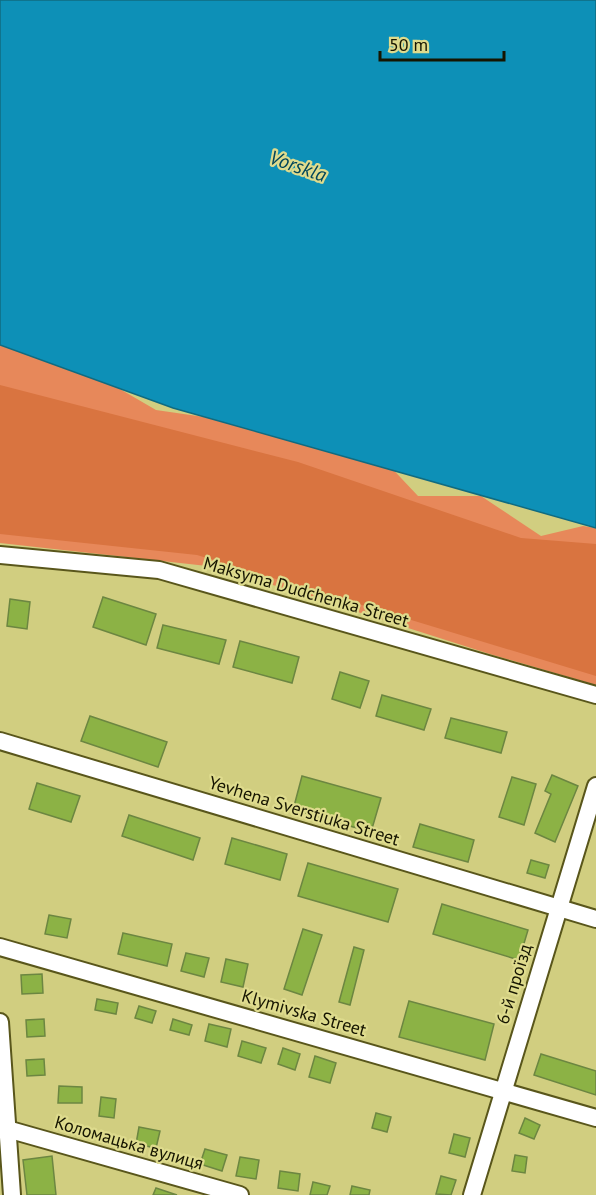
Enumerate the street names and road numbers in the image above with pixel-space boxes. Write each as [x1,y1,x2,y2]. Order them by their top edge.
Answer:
street label: Maksyma Dudchenka Street [201,551,411,632]
street label: Yevhena Sverstiuka Street [206,771,402,851]
street label: 6-й проїзд [490,941,537,1027]
street label: Klymivska Street [239,984,369,1041]
street label: Коломацька вулиця [52,1110,206,1175]

